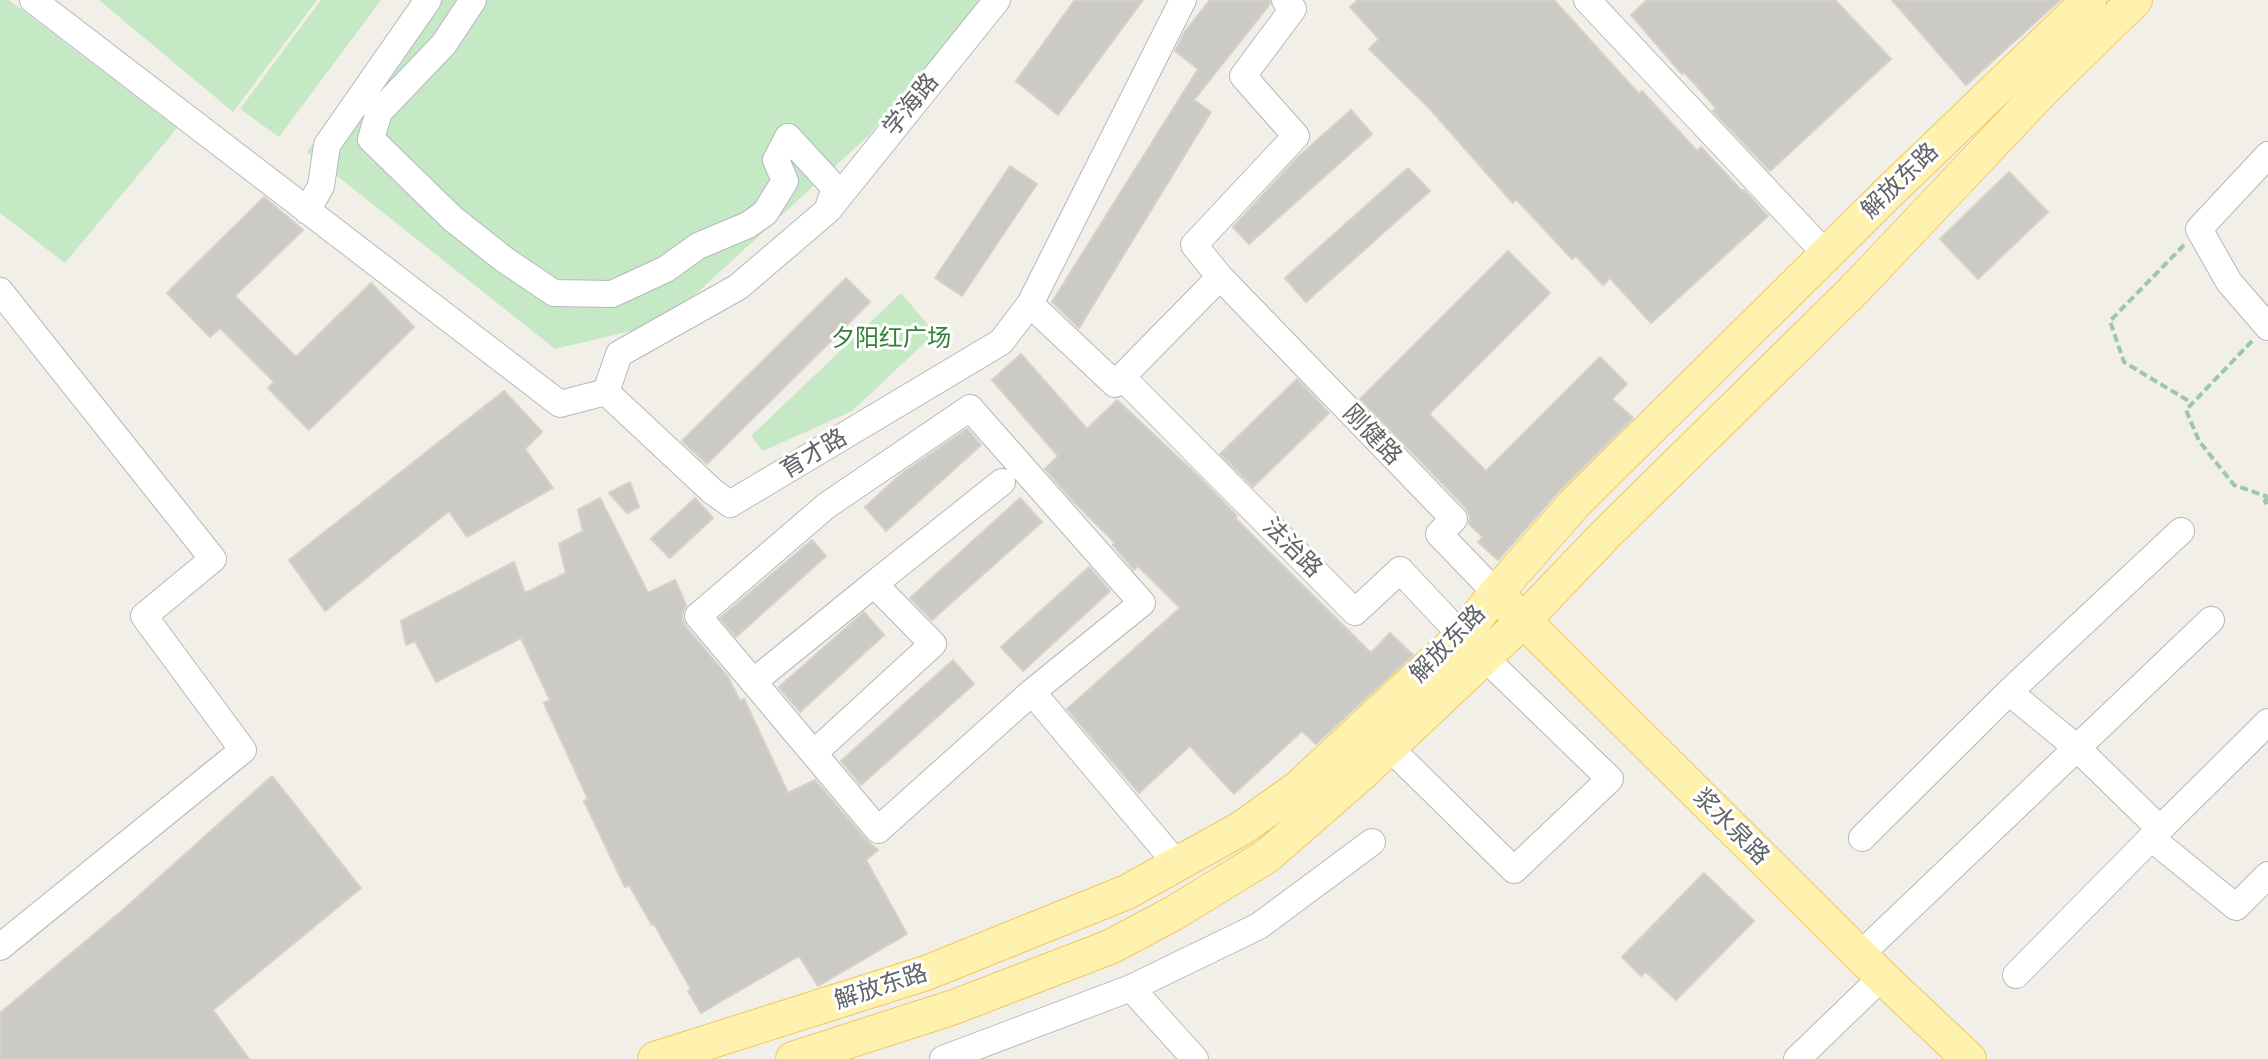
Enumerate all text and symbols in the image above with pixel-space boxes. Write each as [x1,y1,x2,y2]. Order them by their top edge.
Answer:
street label: 学海路 [877,68,945,142]
street label: 解放东路 [1855,137,1945,225]
park label: 夕阳红广场 [831,325,951,353]
street label: 刚健路 [1337,399,1407,471]
street label: 育才路 [776,423,852,485]
street label: 法治路 [1256,512,1328,584]
street label: 解放东路 [1404,599,1492,689]
street label: 浆水泉路 [1687,783,1775,871]
street label: 解放东路 [831,958,931,1016]

